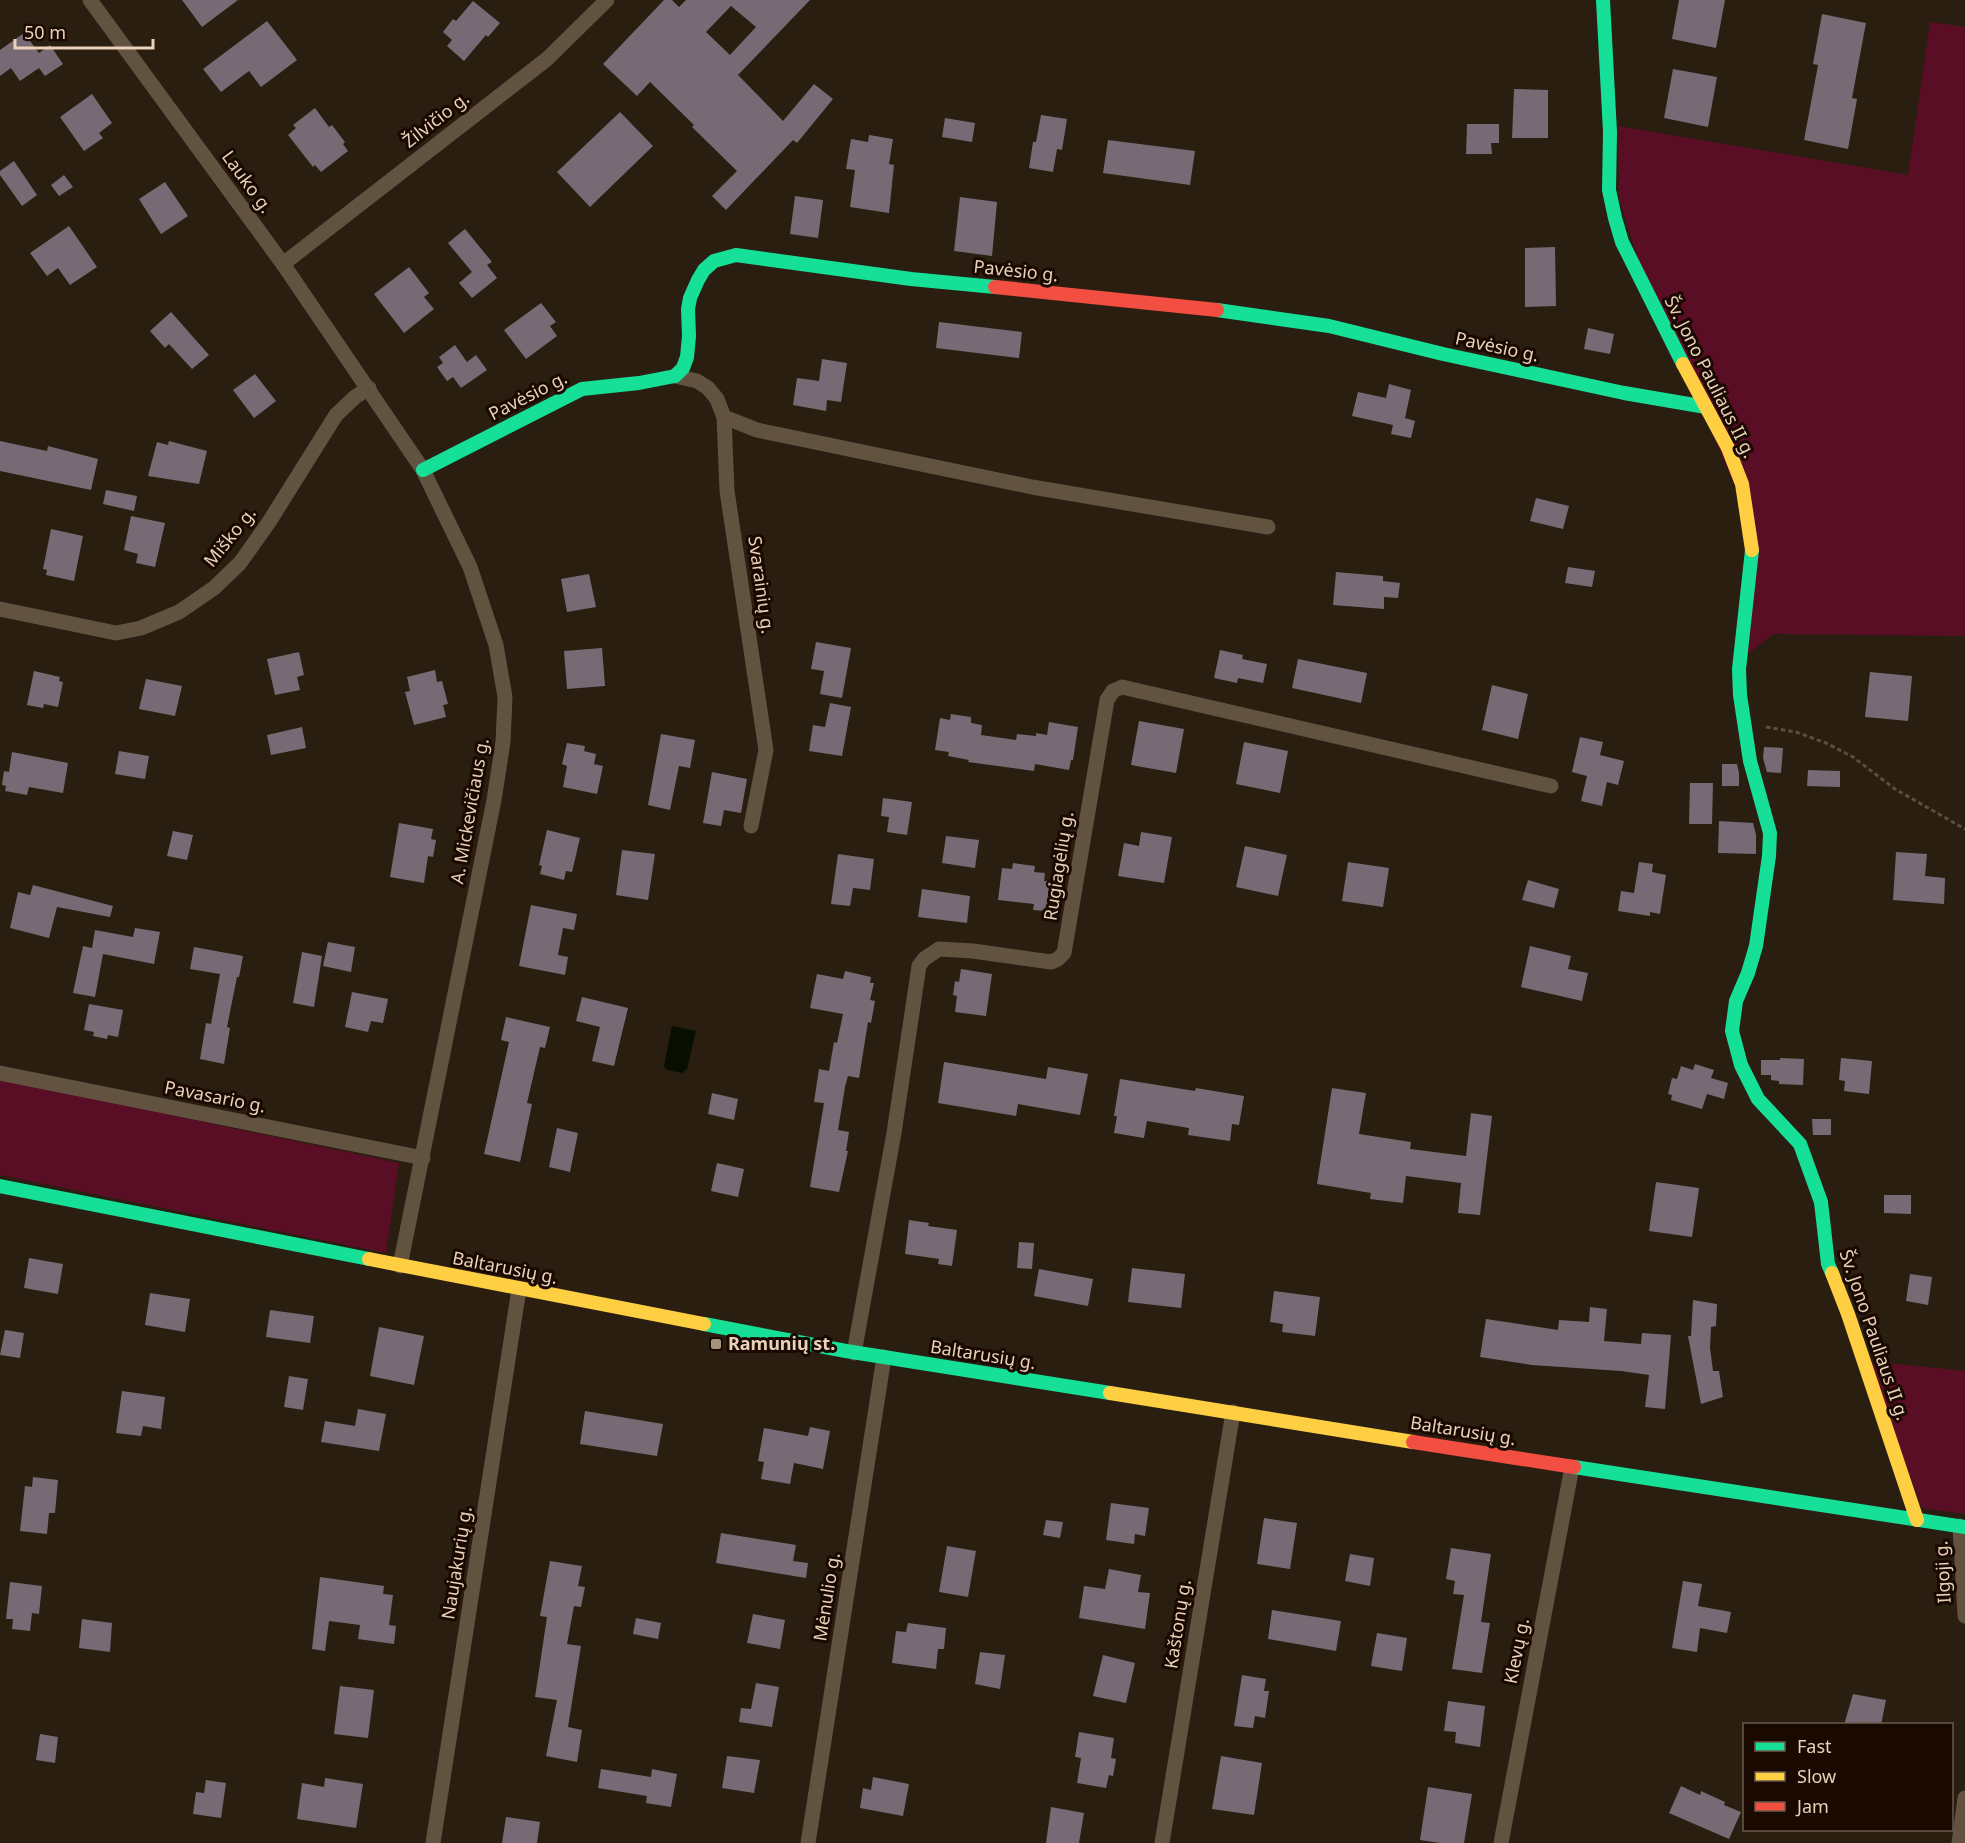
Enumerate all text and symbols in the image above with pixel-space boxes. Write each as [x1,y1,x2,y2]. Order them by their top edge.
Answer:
scale bar [15,12,153,50]
text: 50 m [24,20,66,44]
street label: Žilvičio g. [397,86,474,153]
street label: Lauko g. [217,145,279,217]
street label: Pavėsio g. [973,254,1060,286]
street label: Šv. Jono Pauliaus II g. [1660,291,1762,462]
street label: Pavėsio g. [1453,325,1541,367]
street label: Pavėsio g. [484,365,571,425]
street label: Miško g. [198,501,261,571]
street label: Svarainių g. [743,534,781,635]
street label: A. Mickevičiaus g. [444,736,494,886]
street label: Rugiagėlių g. [1038,809,1078,922]
street label: Pavasario g. [163,1074,268,1118]
street label: Baltarusių g. [451,1245,560,1289]
street label: Šv. Jono Pauliaus II g. [1834,1246,1915,1423]
place label: Ramunių st. [728,1331,835,1355]
street label: Baltarusių g. [929,1334,1038,1374]
marker: Ramunių st. [709,1337,723,1351]
street label: Baltarusių g. [1409,1410,1518,1450]
street label: Naujakurių g. [435,1505,477,1621]
street label: Ilgoji g. [1928,1540,1956,1604]
street label: Mėnulio g. [807,1551,845,1643]
street label: Kaštonų g. [1158,1577,1196,1670]
street label: Klevų g. [1498,1616,1534,1686]
legend [1743,1723,1953,1831]
text: Fast [1797,1734,1832,1758]
text: Slow [1797,1764,1836,1788]
text: Jam [1795,1794,1829,1818]

